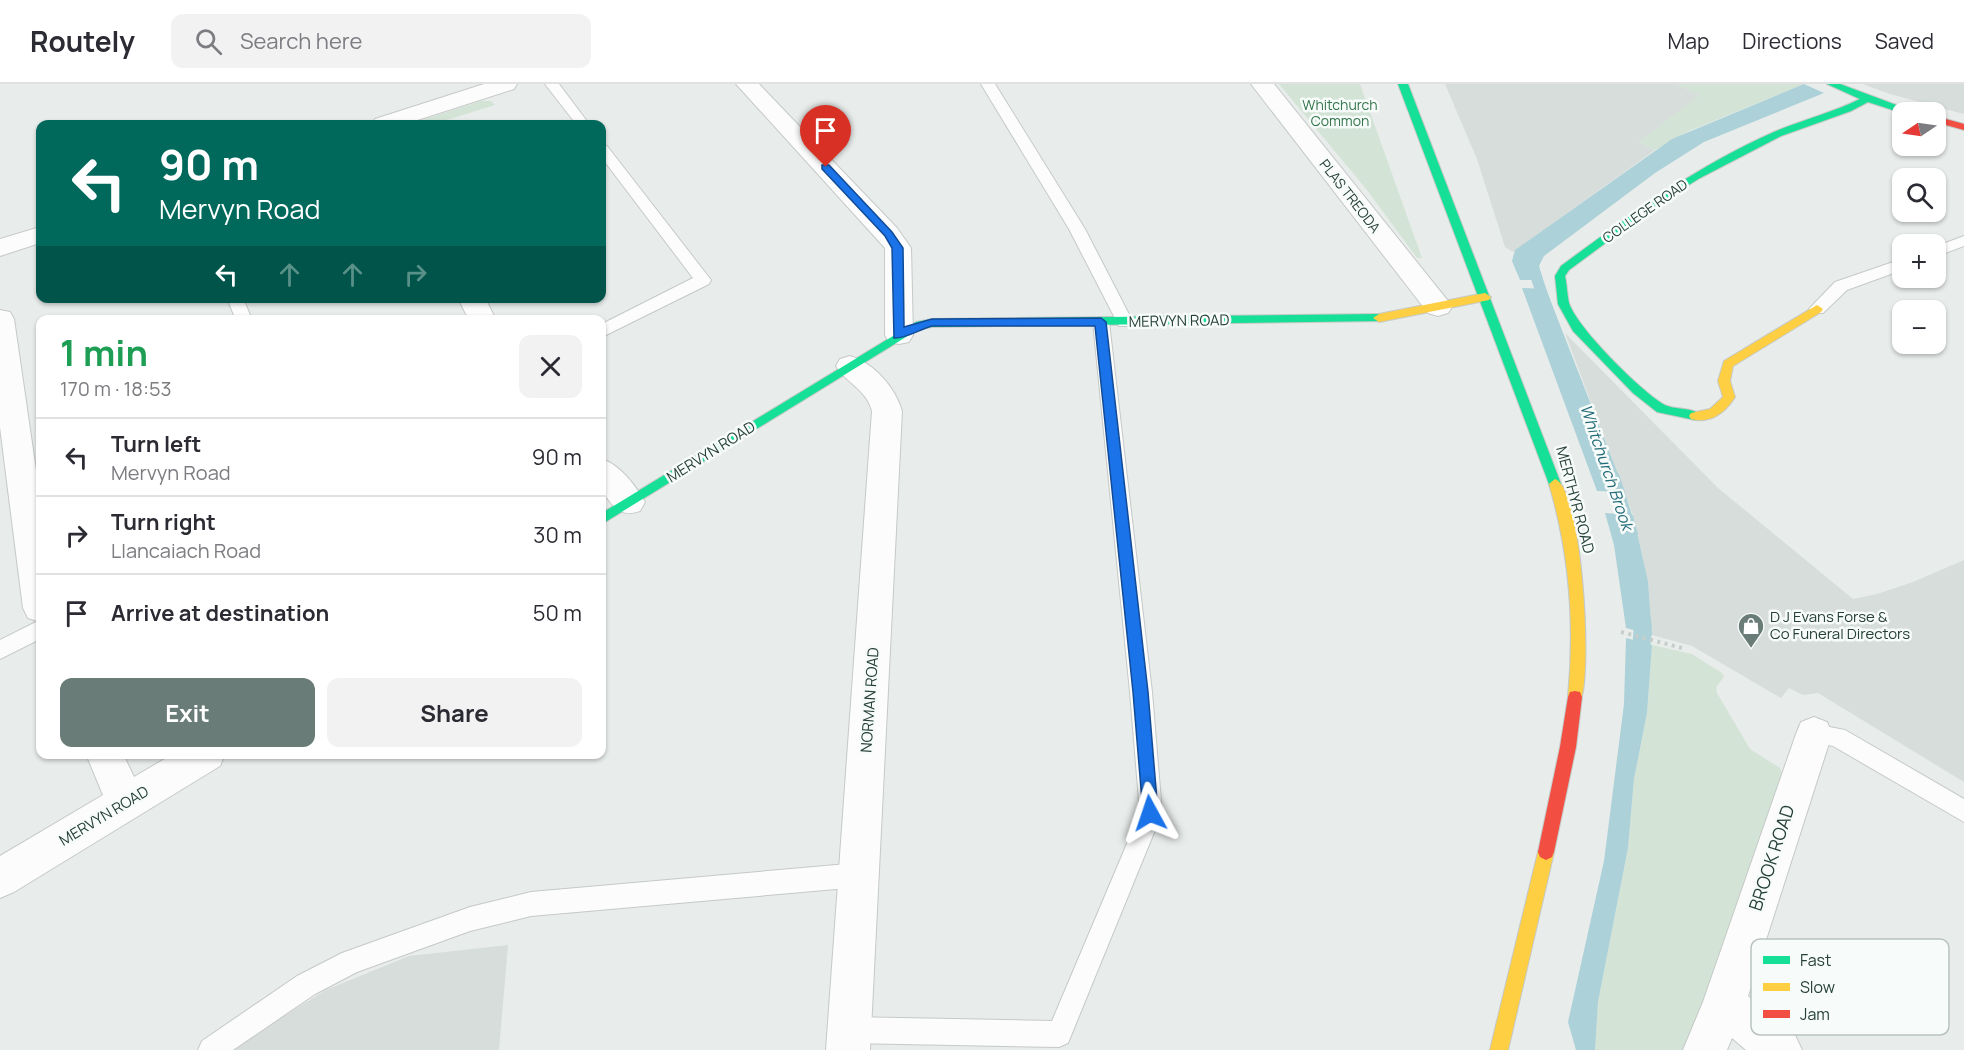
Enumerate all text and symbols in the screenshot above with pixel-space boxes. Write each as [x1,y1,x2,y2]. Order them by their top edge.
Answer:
search box [171,14,591,68]
text: Routely [30,22,135,60]
icon: search [192,25,225,58]
text: Search here [240,26,362,56]
text: Map [1668,27,1709,55]
text: Directions [1742,27,1842,55]
text: Saved [1875,27,1934,55]
park label: Whitchurch Common [1302,95,1378,130]
north arrow [1892,102,1946,156]
map controls [1892,102,1946,354]
pin [800,105,851,167]
icon: arrive [809,114,842,147]
text: 90 m [159,135,259,193]
icon: left [60,144,138,222]
street label: PLAS TREODA [1316,155,1385,237]
button: search [1892,168,1946,222]
street label: COLLEGE ROAD [1598,174,1691,247]
text: Mervyn Road [159,190,320,227]
button: + [1892,234,1946,288]
icon: left [210,258,243,291]
icon: ahead [273,258,306,291]
icon: ahead [336,258,369,291]
icon: right [399,258,432,291]
button: − [1892,300,1946,354]
street label: MERVYN ROAD [1128,309,1230,332]
text: 1 min [60,328,148,377]
button: close [519,335,582,398]
text: 170 m · 18:53 [60,375,172,402]
water label: Whitchurch Brook [1575,401,1639,535]
street label: MERVYN ROAD [662,416,759,487]
text: Turn left [111,429,201,459]
icon: left [60,441,93,474]
text: 90 m [532,442,582,472]
street label: MERTHYR ROAD [1551,444,1600,556]
text: Mervyn Road [111,459,231,486]
text: Turn right [111,507,216,537]
icon: right [60,519,93,552]
text: 30 m [533,520,582,550]
text: Llancaiach Road [111,537,261,564]
icon: arrive [60,597,93,630]
text: Arrive at destination [111,598,329,628]
text: 50 m [533,598,582,628]
place label: D J Evans Forse & Co Funeral Directors [1770,606,1910,644]
shop icon: D J Evans Forse & Co Funeral Directors [1736,611,1766,649]
street label: NORMAN ROAD [855,647,884,753]
button: Exit [60,678,315,747]
button: Share [327,678,582,747]
street label: MERVYN ROAD [55,781,152,851]
position arrow [1118,781,1182,845]
street label: BROOK ROAD [1743,802,1799,914]
legend [1751,939,1949,1035]
text: Fast [1800,949,1831,971]
text: Slow [1800,976,1835,998]
text: Jam [1800,1003,1830,1025]

